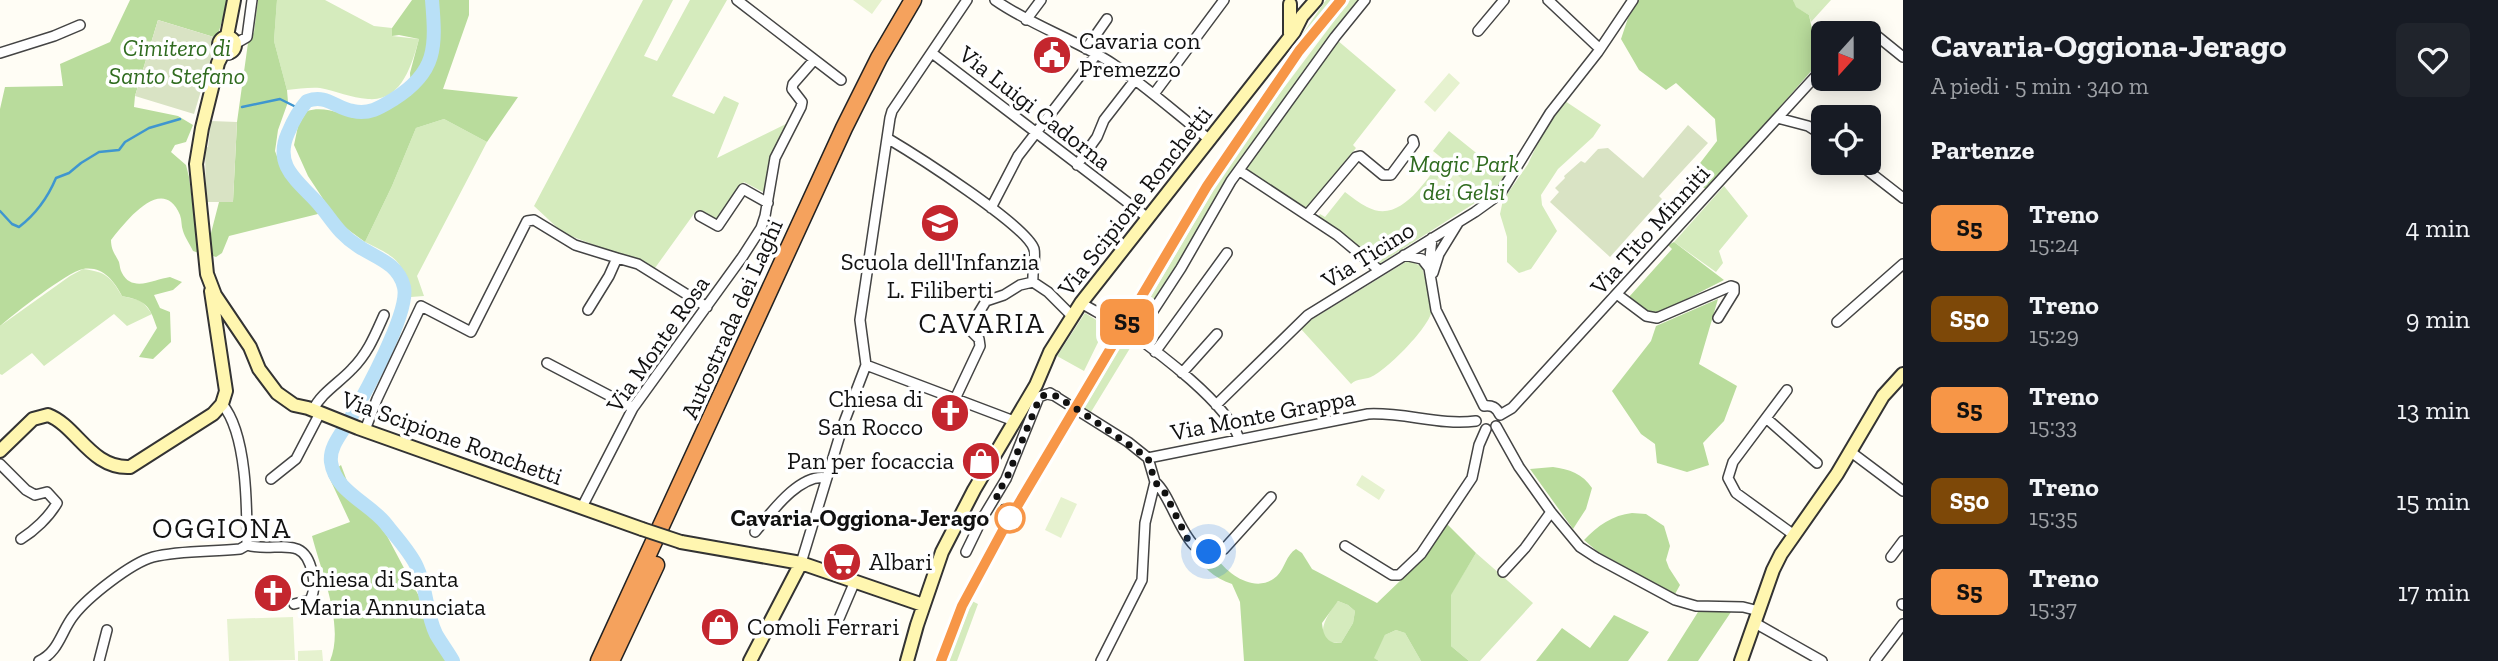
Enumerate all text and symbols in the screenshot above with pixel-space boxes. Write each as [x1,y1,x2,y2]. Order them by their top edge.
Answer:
north arrow [1811,21,1881,91]
map controls [1811,21,1881,175]
button: heart [2396,23,2470,97]
place label: Cavaria con Premezzo [1079,26,1201,83]
text: Cavaria-Oggiona-Jerago [1931,26,2287,65]
park label: Cimitero di Santo Stefano [109,33,245,90]
public building icon: Cavaria con Premezzo [1031,34,1073,76]
street label: Via Luigi Cadorna [953,39,1118,176]
text: A piedi · 5 min · 340 m [1931,72,2149,100]
street label: Via Scipione Ronchetti [1051,100,1218,302]
button: locate [1811,105,1881,175]
text: Partenze [1931,134,2034,166]
park label: Magic Park dei Gelsi [1409,149,1520,206]
street label: Via Tito Minniti [1583,159,1716,301]
text: Treno [2029,198,2099,230]
school or university icon: Scuola dell'Infanzia L. Filiberti [919,202,961,244]
text: 4 min [2405,212,2470,244]
text: S5 [1957,213,1982,242]
street label: Autostrada dei Laghi [674,214,789,423]
street label: Via Ticino [1315,215,1419,295]
text: 15:24 [2029,230,2079,258]
place label: Scuola dell'Infanzia L. Filiberti [841,247,1040,304]
street label: Via Monte Rosa [599,270,716,418]
text: Treno [2029,289,2099,321]
line badge: S5 [1096,299,1158,345]
text: 9 min [2406,303,2470,335]
text: S50 [1950,304,1989,333]
district label: CAVARIA [918,307,1046,340]
text: S5 [1114,307,1140,336]
text: 15:29 [2029,321,2079,349]
text: Treno [2029,380,2099,412]
street label: Via Monte Grappa [1167,382,1358,447]
street label: Via Scipione Ronchetti [337,384,567,491]
place label: Chiesa di San Rocco [818,384,923,441]
church icon: Chiesa di San Rocco [929,392,971,434]
text: 13 min [2397,394,2470,426]
text: S5 [1957,395,1982,424]
text: 15:33 [2029,412,2077,440]
shop icon: Pan per focaccia [960,440,1002,482]
place label: Pan per focaccia [787,446,954,475]
text: Treno [2029,471,2099,503]
text: 15 min [2396,485,2470,517]
text: S50 [1950,486,1989,515]
place label: Cavaria-Oggiona-Jerago [730,503,989,532]
marker: Cavaria-Oggiona-Jerago [995,503,1025,533]
text: 15:35 [2029,503,2078,531]
district label: OGGIONA [152,512,292,545]
your location [1191,534,1226,569]
supermarket icon: Albari [821,541,863,583]
place label: Albari [869,547,932,576]
text: Treno [2029,562,2099,594]
place label: Chiesa di Santa Maria Annunciata [300,564,486,621]
church icon: Chiesa di Santa Maria Annunciata [252,572,294,614]
text: 17 min [2398,576,2470,608]
text: S5 [1957,577,1982,606]
text: 15:37 [2029,594,2077,622]
shop icon: Comoli Ferrari [699,606,741,648]
place label: Comoli Ferrari [747,612,899,641]

